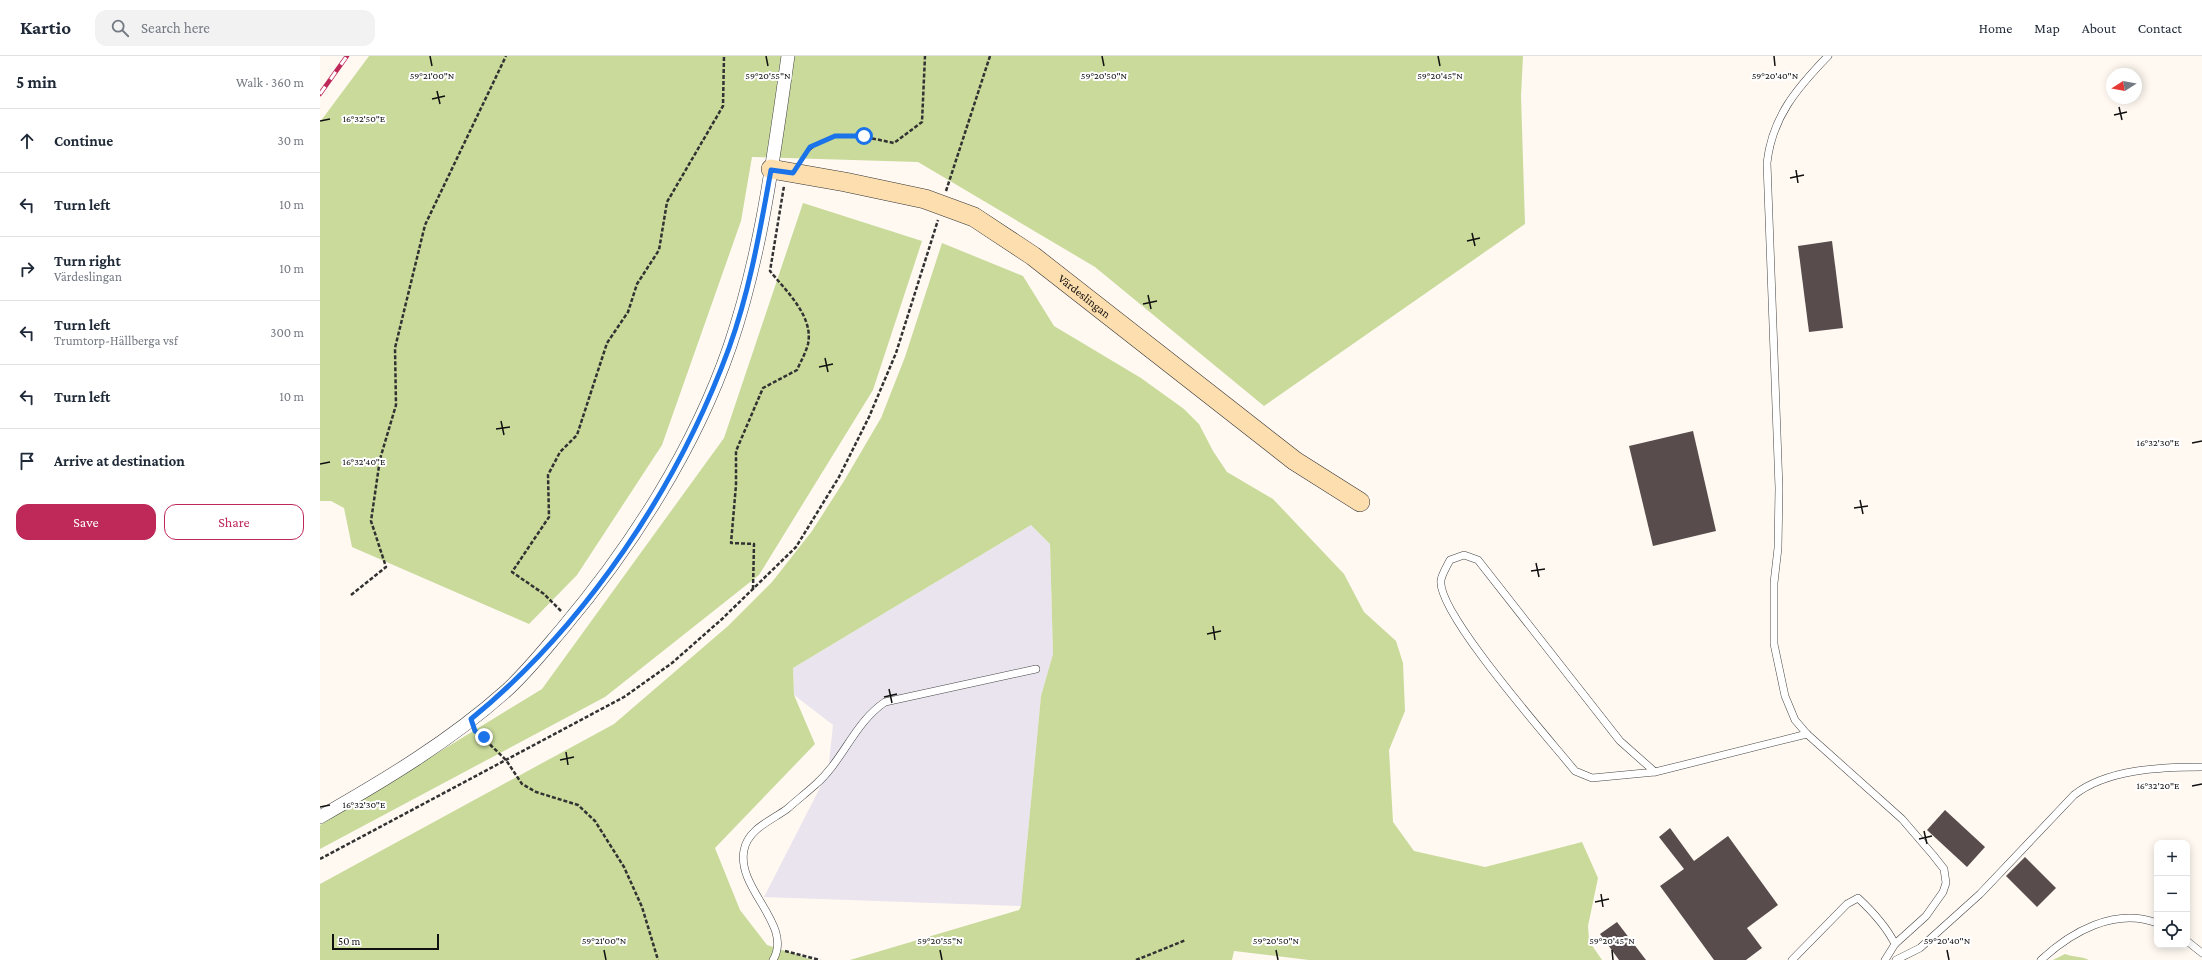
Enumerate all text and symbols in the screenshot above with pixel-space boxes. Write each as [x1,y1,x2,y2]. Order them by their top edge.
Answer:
search box [95,10,375,46]
text: Kartio [20,17,71,38]
icon: search [109,17,131,39]
text: Search here [141,20,210,36]
text: Home [1979,20,2012,36]
text: Map [2034,20,2060,36]
text: About [2082,20,2116,36]
text: Contact [2138,20,2182,36]
north arrow [2106,68,2142,104]
text: 59°21'00"N [410,70,455,81]
text: 59°20'55"N [745,70,791,81]
text: 59°20'50"N [1081,70,1128,81]
text: 59°20'45"N [1417,70,1463,81]
text: 59°20'40"N [1752,70,1799,81]
text: 5 min [16,73,57,92]
text: Walk · 360 m [236,75,304,90]
text: 16°32'50"E [343,113,386,124]
route start [855,127,873,145]
icon: ahead [16,130,38,152]
text: Continue [54,133,113,149]
text: 30 m [278,133,304,148]
icon: left [16,194,38,216]
text: Turn left [54,197,110,213]
text: 10 m [279,197,304,212]
text: Turn right [54,253,121,269]
icon: right [16,258,38,280]
text: 10 m [279,261,304,276]
text: Värdeslingan [54,269,122,284]
street label: Värdeslingan [1055,271,1114,321]
text: Turn left [54,317,110,333]
icon: left [16,322,38,344]
text: 300 m [270,325,304,340]
text: Trumtorp-Hällberga vsf [54,333,178,348]
icon: left [16,386,38,408]
text: Turn left [54,389,110,405]
text: 10 m [279,389,304,404]
text: 16°32'30"E [2137,437,2180,448]
icon: arrive [16,450,38,472]
text: Arrive at destination [54,453,185,469]
text: 16°32'40"E [343,456,386,467]
button: Save [16,504,156,540]
button: Share [164,504,304,540]
route end [475,728,493,746]
text: 16°32'20"E [2137,780,2180,791]
text: 16°32'30"E [343,799,386,810]
map controls [2154,840,2190,948]
button: + [2154,840,2190,876]
button: − [2154,876,2190,912]
button: locate [2154,912,2190,948]
scale bar [332,932,439,951]
text: 50 m [338,935,360,947]
text: 59°21'00"N [582,935,627,946]
text: 59°20'55"N [917,935,963,946]
text: 59°20'50"N [1253,935,1300,946]
text: 59°20'45"N [1589,935,1635,946]
text: 59°20'40"N [1924,935,1971,946]

